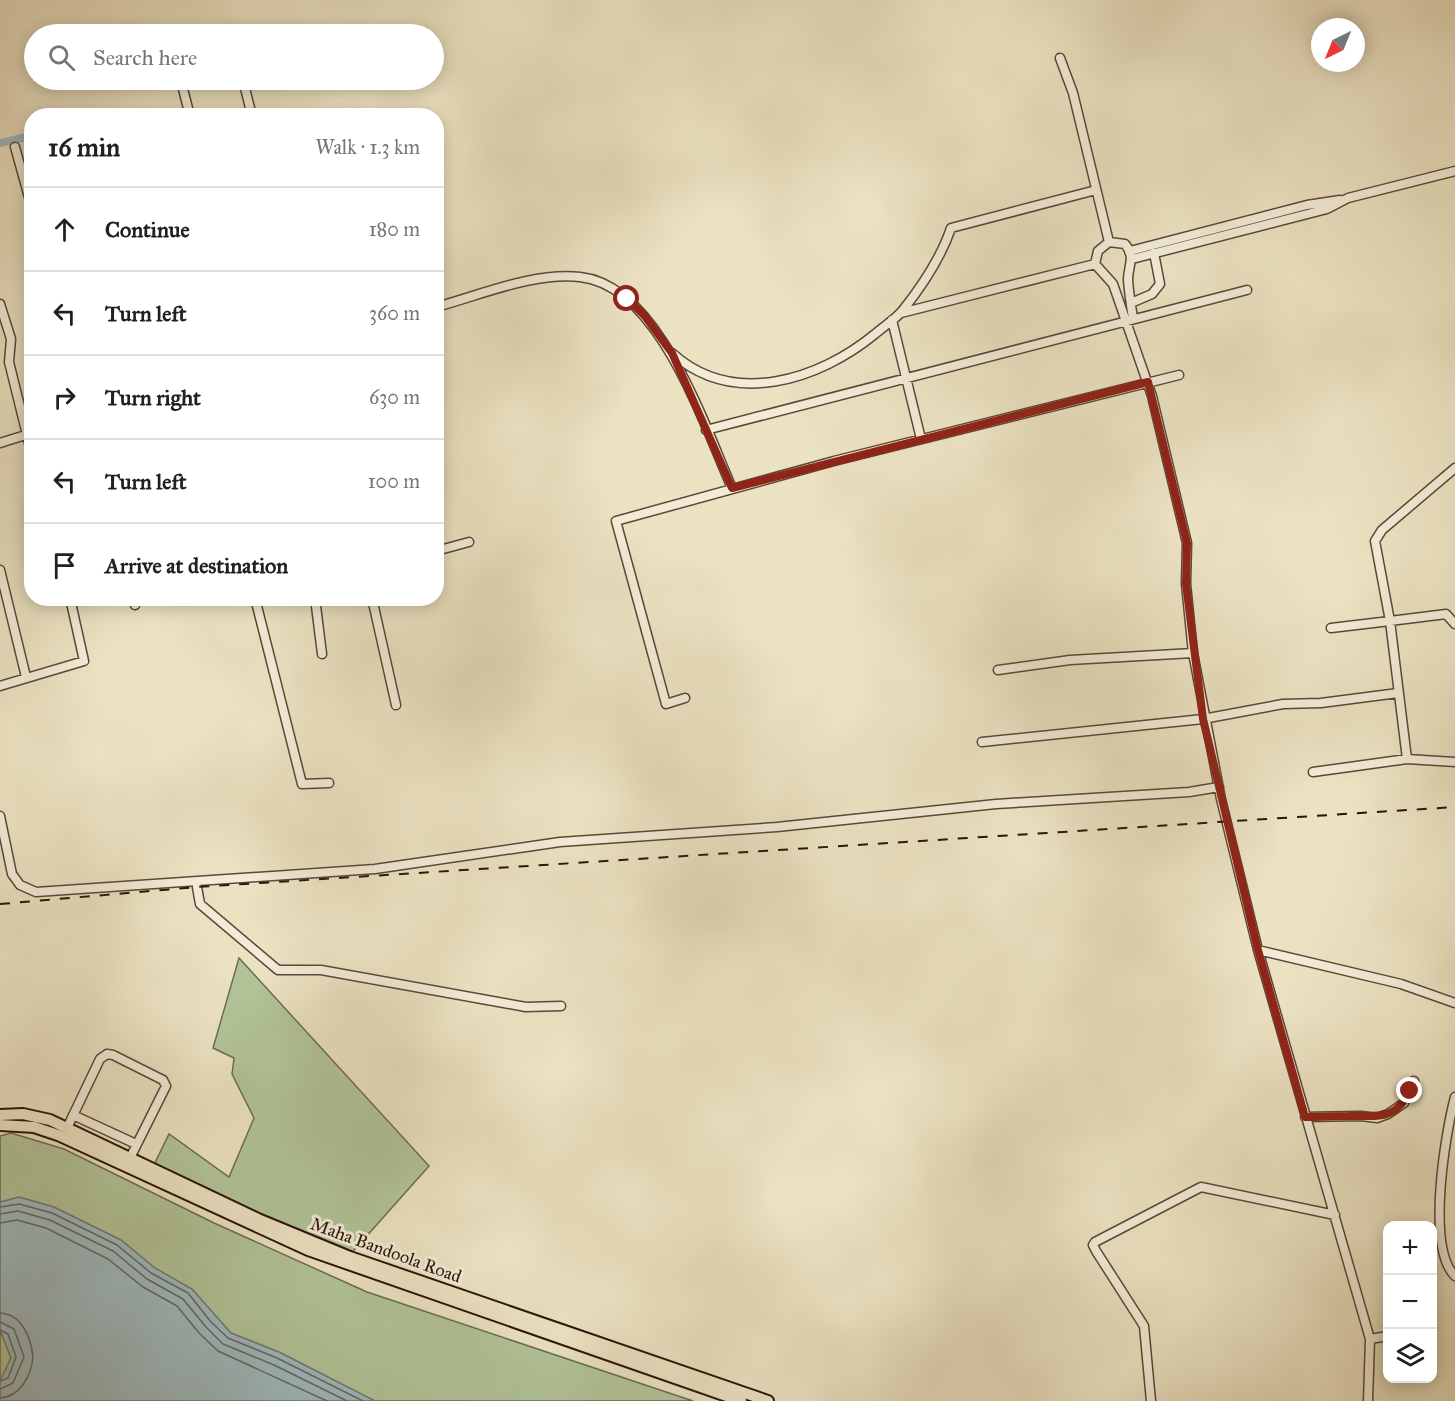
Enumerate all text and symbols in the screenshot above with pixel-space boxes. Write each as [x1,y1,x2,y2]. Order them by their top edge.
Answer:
north arrow [1311,18,1365,72]
search box [24,24,444,90]
icon: search [45,41,78,74]
text: Search here [93,44,197,71]
text: 16 min [48,131,120,163]
text: Walk · 1.3 km [315,135,420,159]
icon: ahead [48,213,81,246]
text: Continue [105,216,190,243]
text: 180 m [369,217,420,241]
route start [613,285,639,311]
icon: left [48,297,81,330]
text: Turn left [105,300,187,327]
text: 360 m [369,301,420,325]
icon: right [48,381,81,414]
text: Turn right [105,384,201,411]
text: 630 m [369,385,420,409]
icon: left [48,465,81,498]
text: Turn left [105,468,187,495]
text: 100 m [368,469,420,493]
icon: arrive [48,549,81,582]
text: Arrive at destination [105,552,288,579]
route end [1396,1077,1422,1103]
street label: Maha Bandoola Road [308,1212,464,1288]
map controls [1383,1221,1437,1383]
button: + [1383,1221,1437,1275]
button: − [1383,1275,1437,1329]
button: layers [1383,1329,1437,1383]

